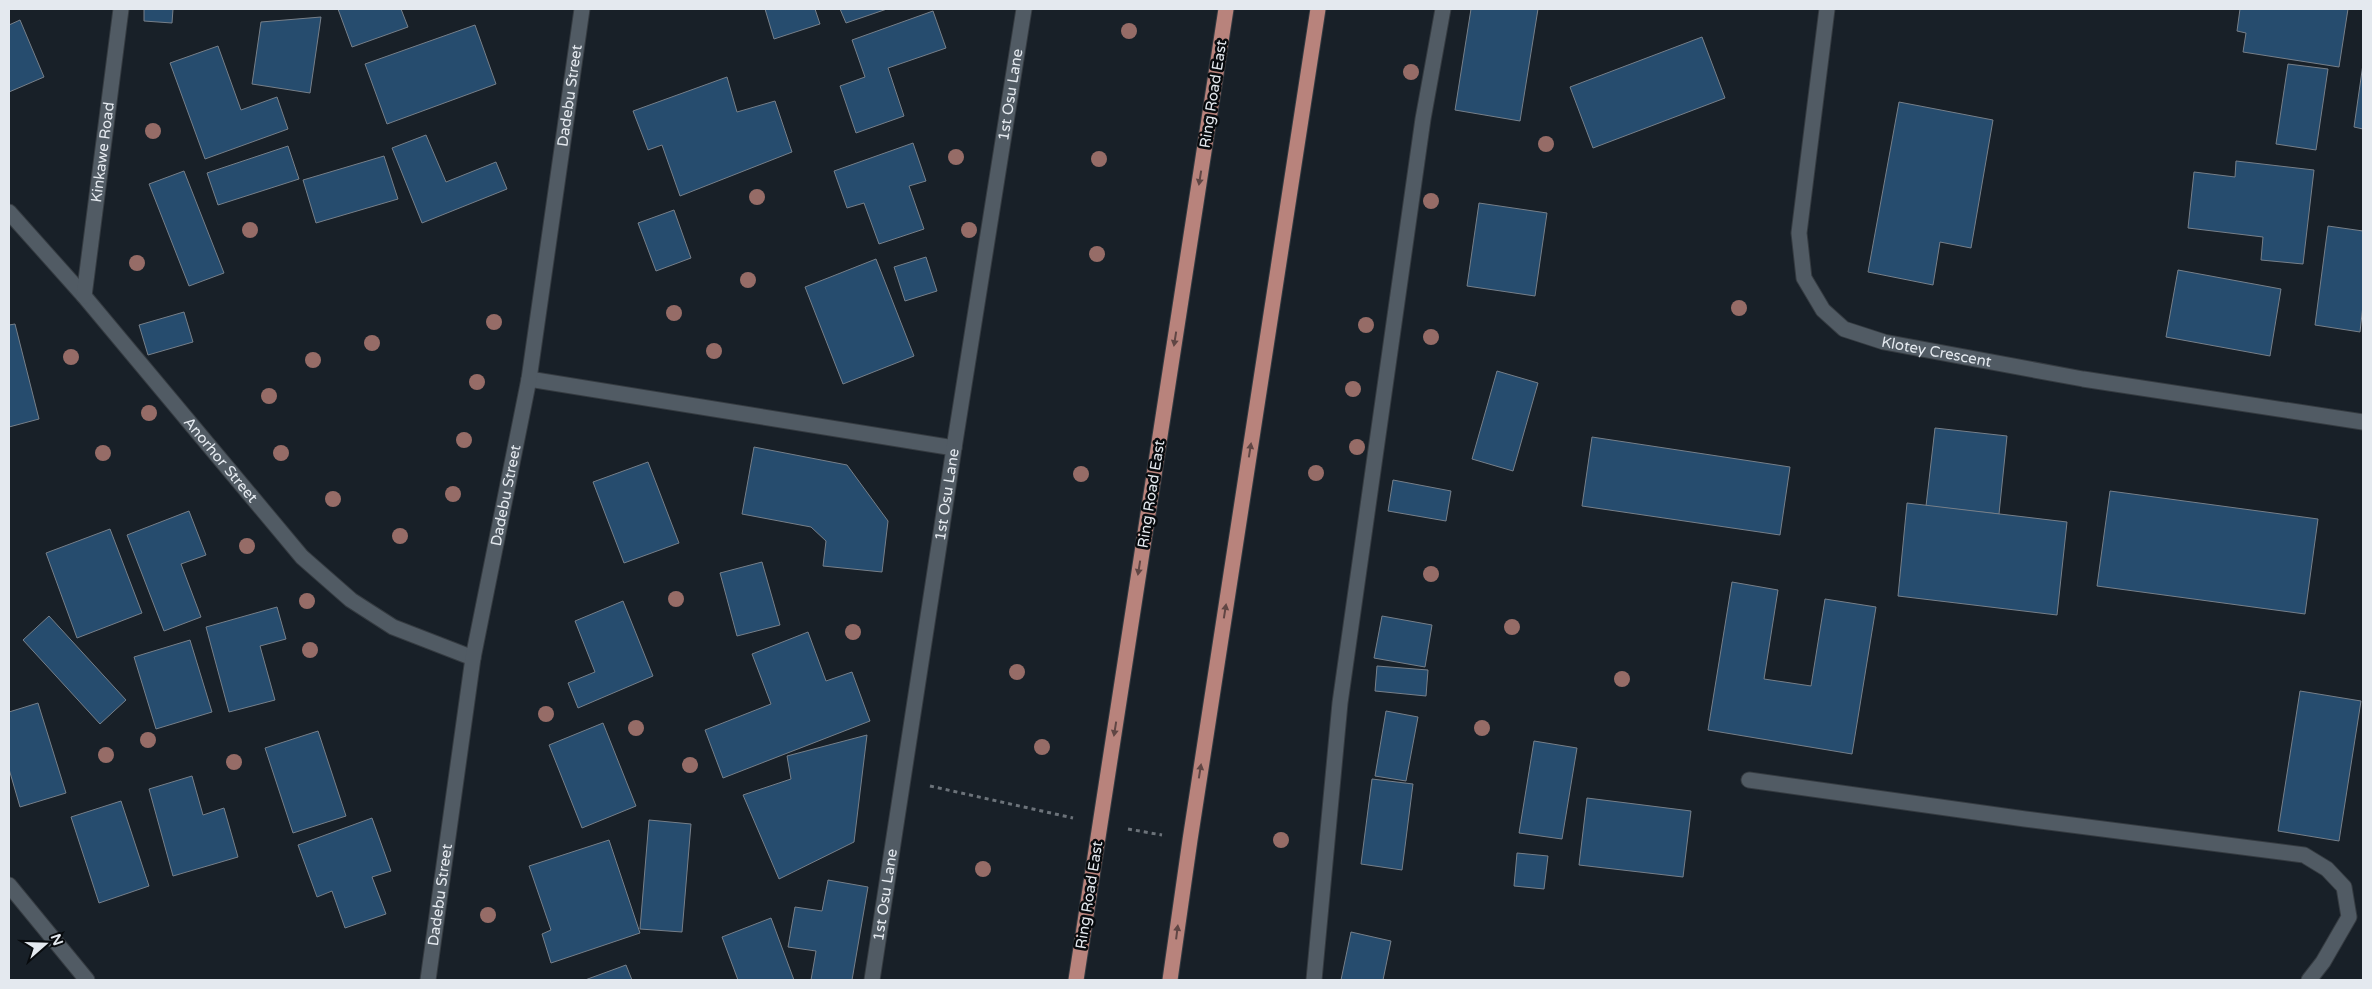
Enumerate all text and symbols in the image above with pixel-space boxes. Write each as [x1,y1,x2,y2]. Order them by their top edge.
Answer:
street label: Ring Road East [1196,38,1230,149]
street label: Dadebu Street [553,43,586,148]
street label: 1st Osu Lane [994,47,1027,142]
street label: Kinkawe Road [87,101,118,204]
one-way arrow [1196,170,1204,186]
one-way arrow [1171,331,1179,347]
street label: Klotey Crescent [1880,333,1993,371]
street label: Anorhor Street [180,413,262,506]
street label: Ring Road East [1134,438,1168,549]
one-way arrow [1246,442,1254,458]
street label: Dadebu Street [487,443,525,548]
street label: 1st Osu Lane [931,447,963,542]
one-way arrow [1135,561,1143,577]
one-way arrow [1221,602,1229,618]
one-way arrow [1110,721,1118,737]
one-way arrow [1197,763,1205,779]
street label: Ring Road East [1072,839,1106,950]
street label: Dadebu Street [424,842,456,947]
street label: 1st Osu Lane [869,848,901,942]
north arrow [20,919,70,969]
one-way arrow [1173,924,1181,940]
text: N [47,932,67,948]

